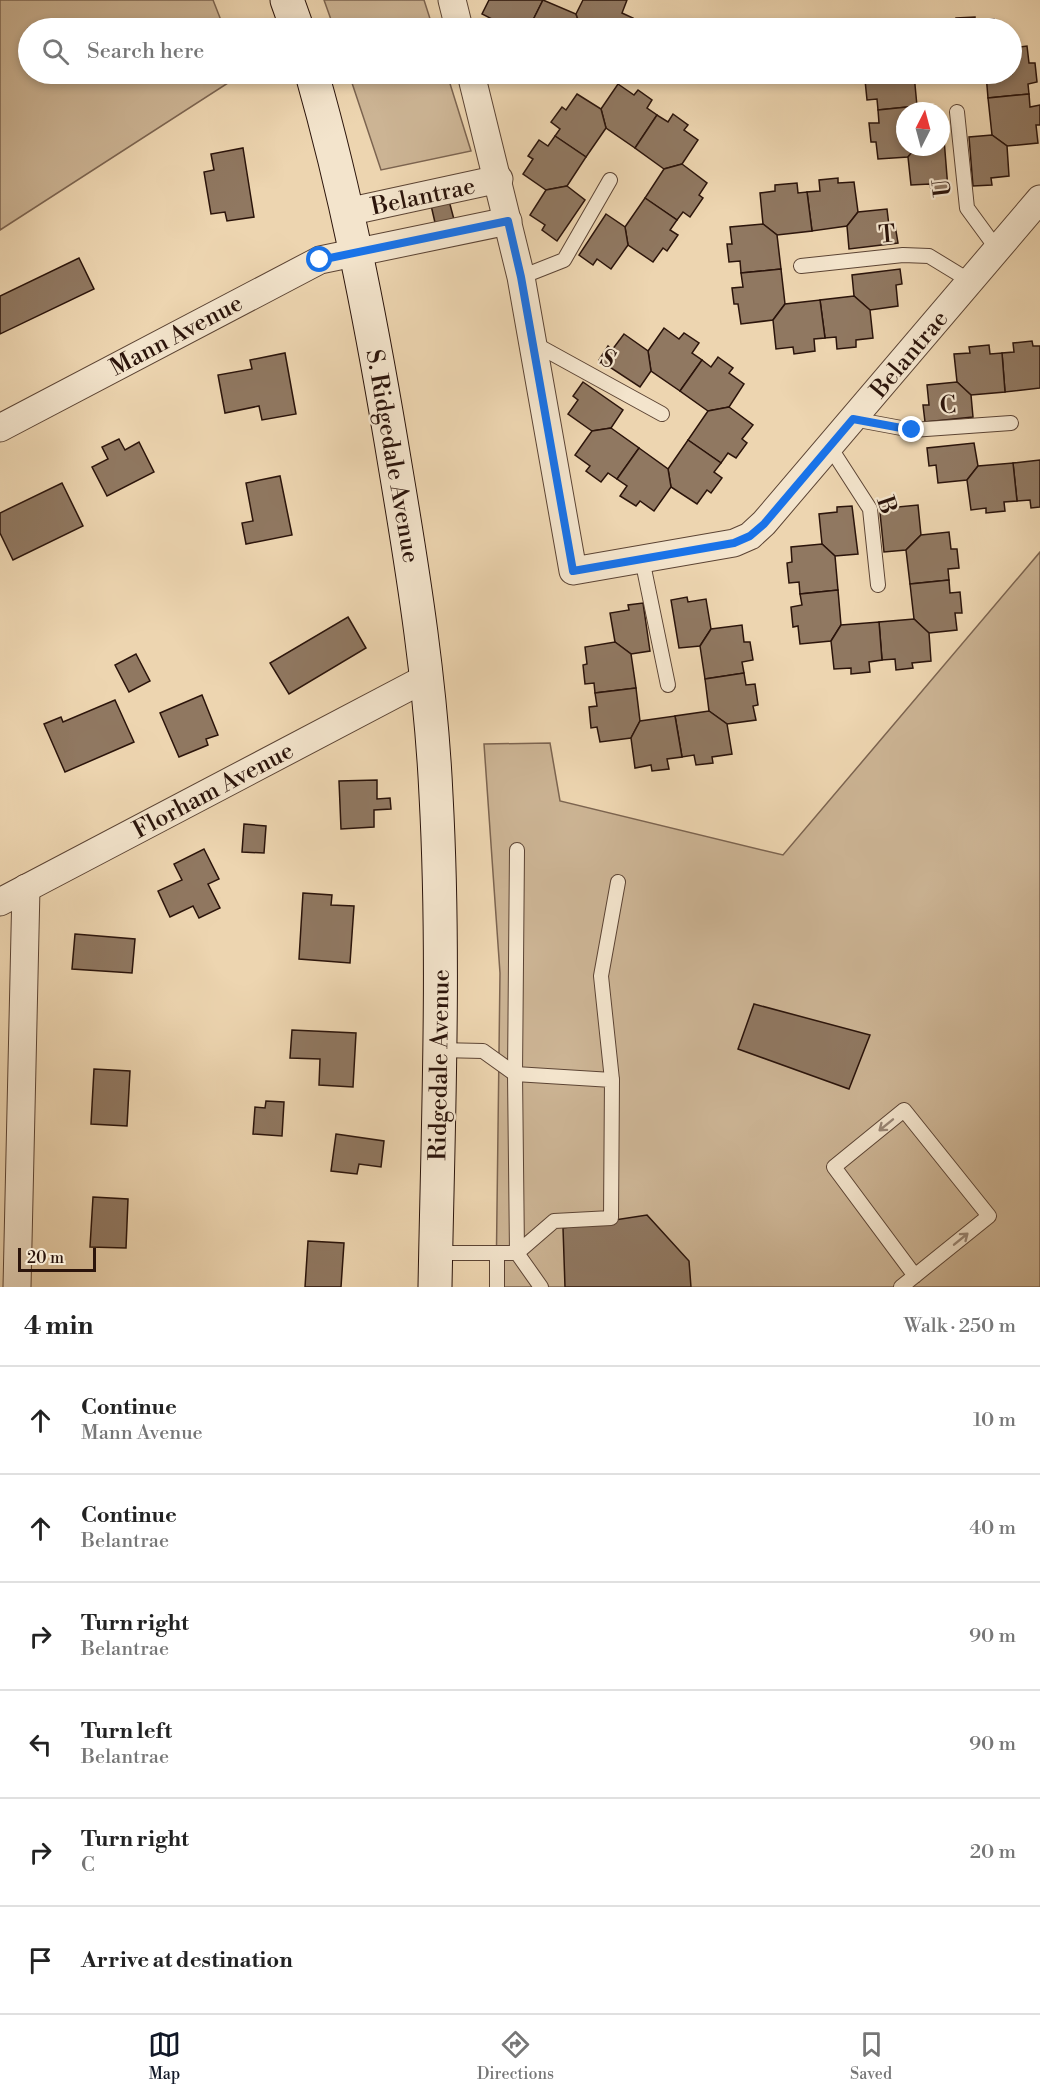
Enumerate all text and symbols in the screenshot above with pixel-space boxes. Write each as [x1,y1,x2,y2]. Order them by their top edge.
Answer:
search box [18,18,1022,84]
icon: search [39,35,72,68]
text: Search here [87,38,204,65]
north arrow [896,102,950,156]
street label: Belantrae [367,171,478,223]
street label: U [927,177,959,198]
street label: T [877,219,897,251]
route start [306,246,332,272]
street label: Mann Avenue [105,288,248,383]
street label: Belantrae [864,305,955,405]
street label: S [594,343,621,376]
street label: S. Ridgedale Avenue [358,347,426,565]
street label: C [939,390,957,422]
route end [898,416,924,442]
street label: B [869,492,903,518]
street label: Florham Avenue [128,736,299,846]
street label: Ridgedale Avenue [423,969,457,1161]
one-way arrow [878,1118,894,1131]
one-way arrow [952,1233,968,1246]
scale bar [18,1245,96,1272]
text: 20 m [27,1248,64,1268]
text: 4 min [24,1310,94,1342]
text: Walk · 250 m [904,1314,1016,1339]
text: Continue [81,1394,177,1421]
icon: ahead [24,1404,57,1437]
text: 10 m [973,1408,1016,1433]
text: Mann Avenue [81,1421,203,1446]
text: Continue [81,1502,177,1529]
icon: ahead [24,1512,57,1545]
text: 40 m [969,1516,1016,1541]
text: Belantrae [81,1529,169,1554]
text: Turn right [81,1610,189,1637]
icon: right [24,1620,57,1653]
text: 90 m [969,1624,1016,1649]
text: Belantrae [81,1637,169,1662]
text: Turn left [81,1718,172,1745]
icon: left [24,1728,57,1761]
text: 90 m [969,1732,1016,1757]
text: Belantrae [81,1745,169,1770]
text: Turn right [81,1826,189,1853]
icon: right [24,1836,57,1869]
text: 20 m [970,1840,1016,1865]
text: C [81,1853,95,1878]
icon: arrive [24,1944,57,1977]
text: Arrive at destination [81,1947,293,1974]
tab: Map [148,2028,181,2084]
tab: Directions [477,2028,554,2084]
tab: Saved [850,2028,892,2084]

